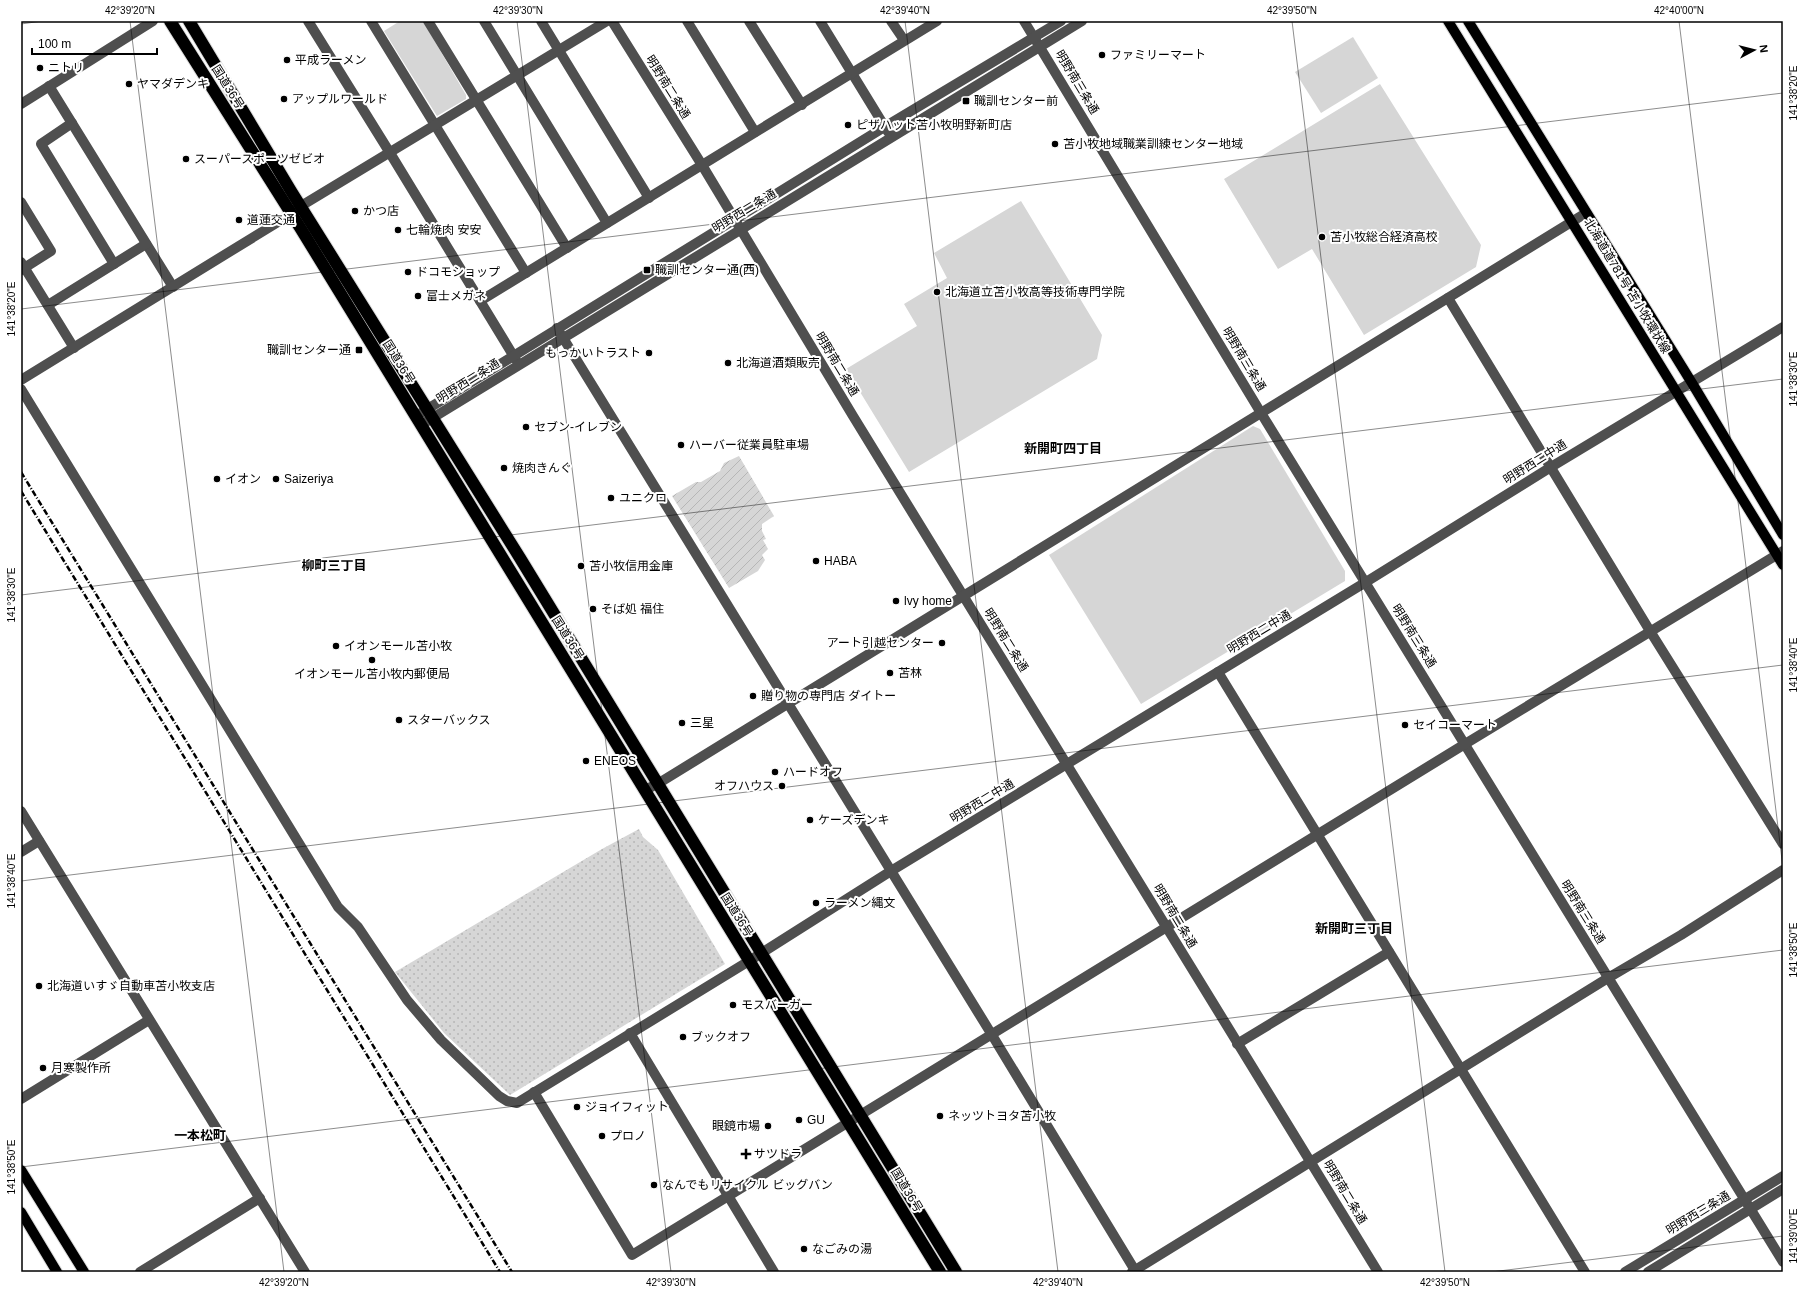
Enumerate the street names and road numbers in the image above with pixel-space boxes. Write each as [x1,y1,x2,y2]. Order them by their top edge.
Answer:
street label: 明野南三条通 [1052,48,1102,116]
street label: 明野南二条通 [643,53,693,121]
street label: 国道36号 [209,62,247,112]
street label: 明野西二条通 [710,186,778,236]
street label: 北海道道781号 苫小牧環状線 [1581,216,1673,356]
street label: 明野南三条通 [1219,325,1269,393]
street label: 明野南二条通 [812,330,862,398]
street label: 国道36号 [380,337,418,387]
street label: 明野西二条通 [434,356,502,406]
street label: 明野西二中通 [1501,437,1569,487]
street label: 明野南三条通 [1389,602,1439,670]
street label: 明野南二条通 [981,606,1031,674]
street label: 明野西二中通 [1225,607,1293,657]
street label: 国道36号 [549,613,587,663]
street label: 明野西二中通 [948,776,1016,826]
street label: 明野南三条通 [1558,878,1608,946]
street label: 明野南二条通 [1150,882,1200,950]
street label: 国道36号 [718,890,756,940]
street label: 明野南二条通 [1320,1158,1370,1226]
street label: 国道36号 [888,1165,926,1215]
street label: 明野西三条通 [1664,1188,1732,1238]

